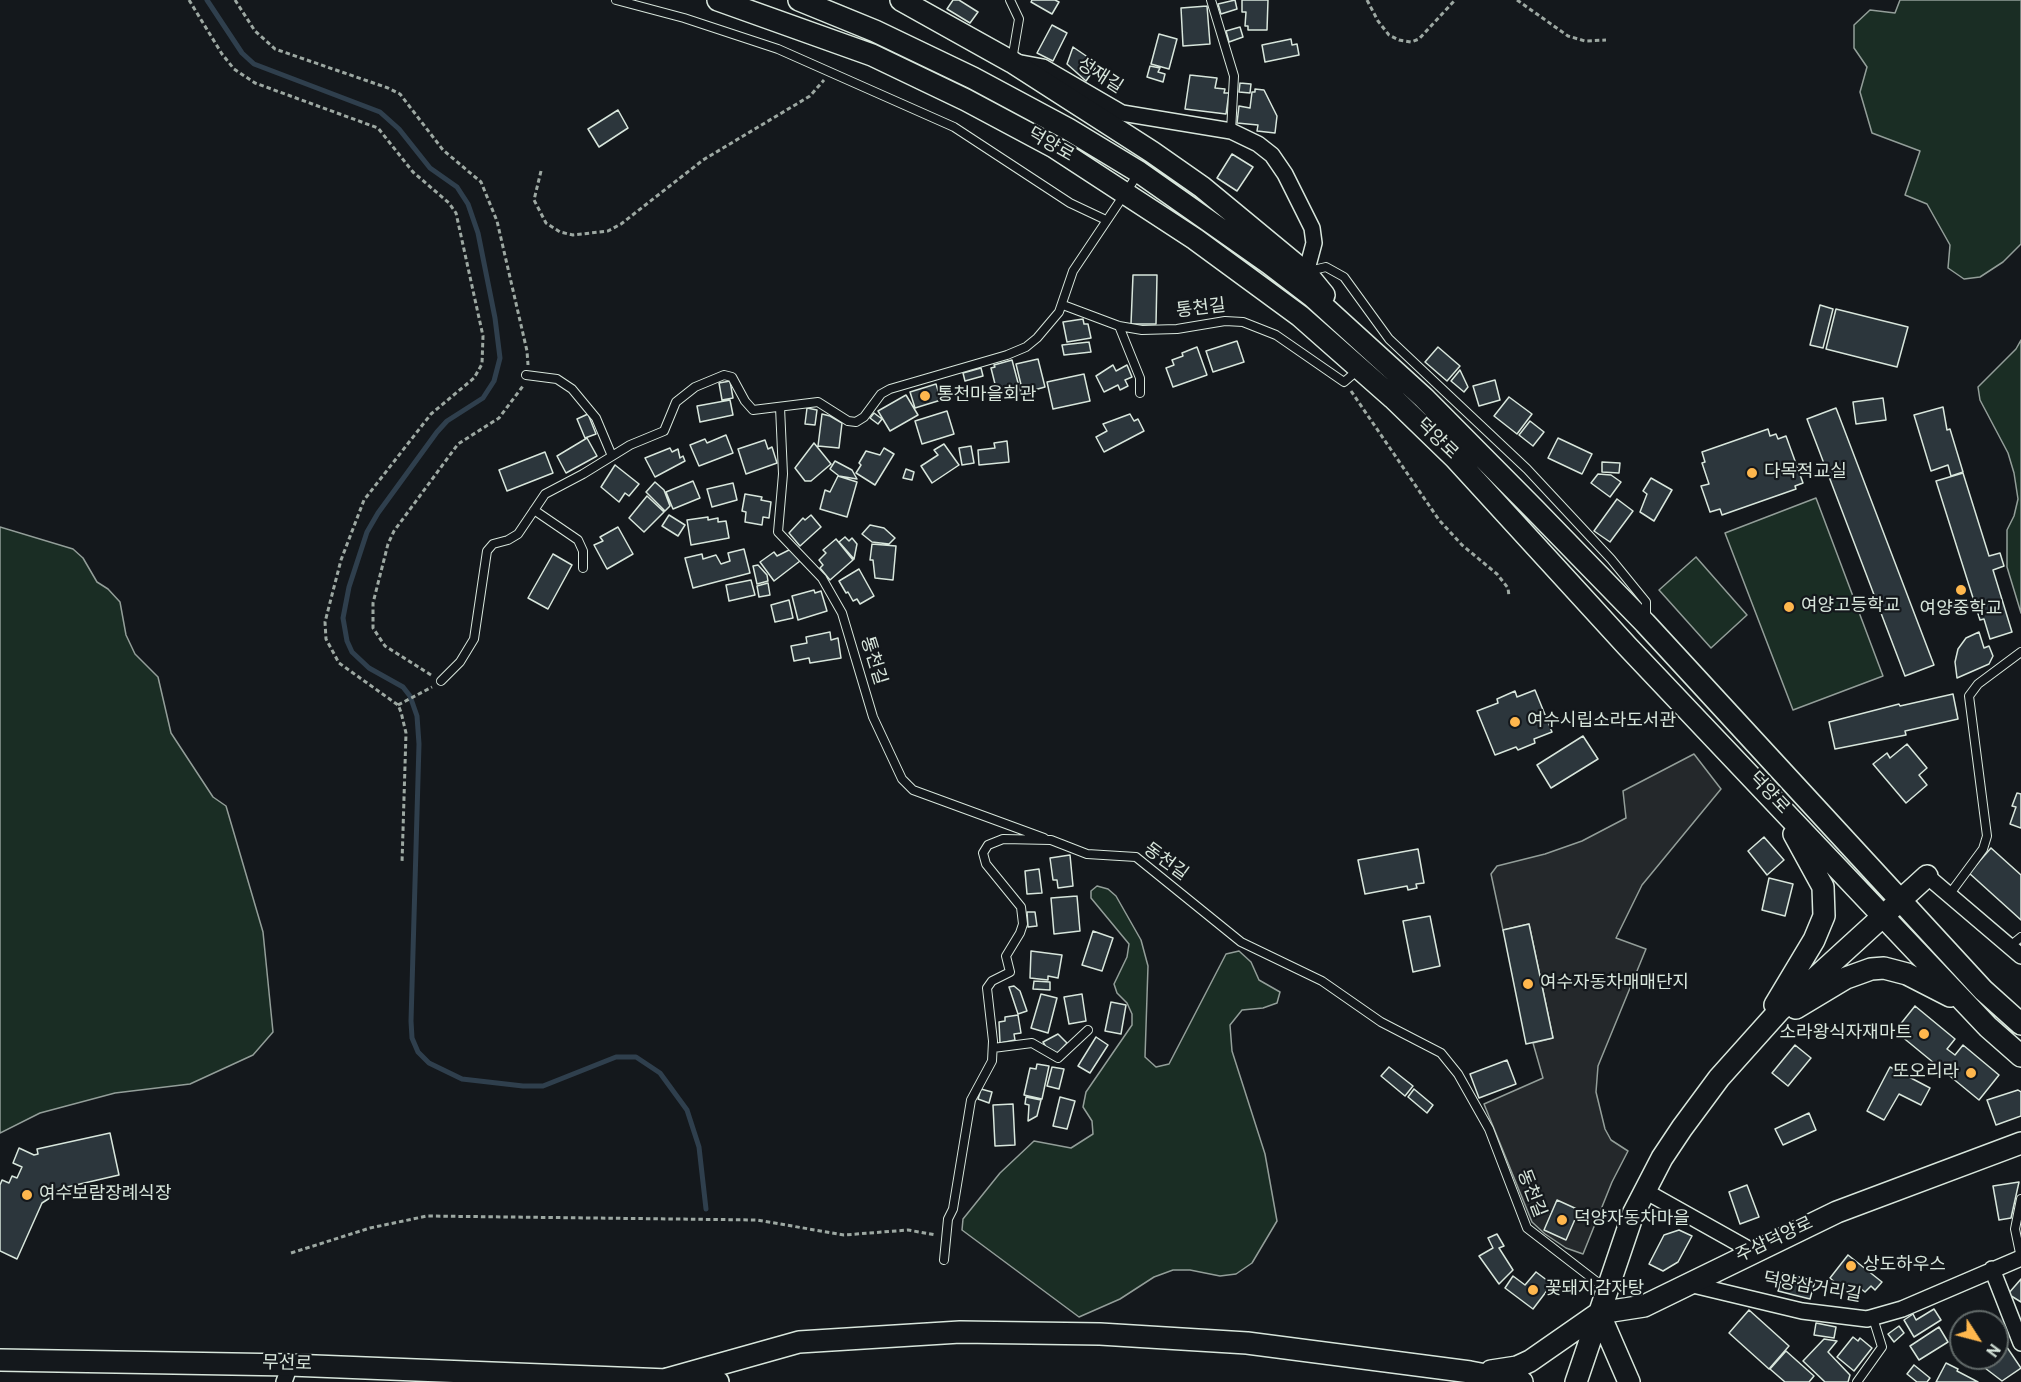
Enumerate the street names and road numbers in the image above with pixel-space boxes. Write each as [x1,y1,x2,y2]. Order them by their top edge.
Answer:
street label: 성재길 [1072,55,1126,99]
street label: 덕양로 [1023,124,1077,168]
street label: 통천길 [1175,296,1227,324]
street label: 덕양로 [1411,415,1461,465]
street label: 통천길 [854,634,890,688]
street label: 덕양로 [1743,768,1793,820]
street label: 동천길 [1139,840,1191,886]
street label: 동천길 [1511,1167,1549,1221]
street label: 주삼덕양로 [1733,1214,1817,1268]
street label: 덕양삼거리길 [1761,1270,1863,1308]
street label: 무선로 [262,1353,312,1377]

